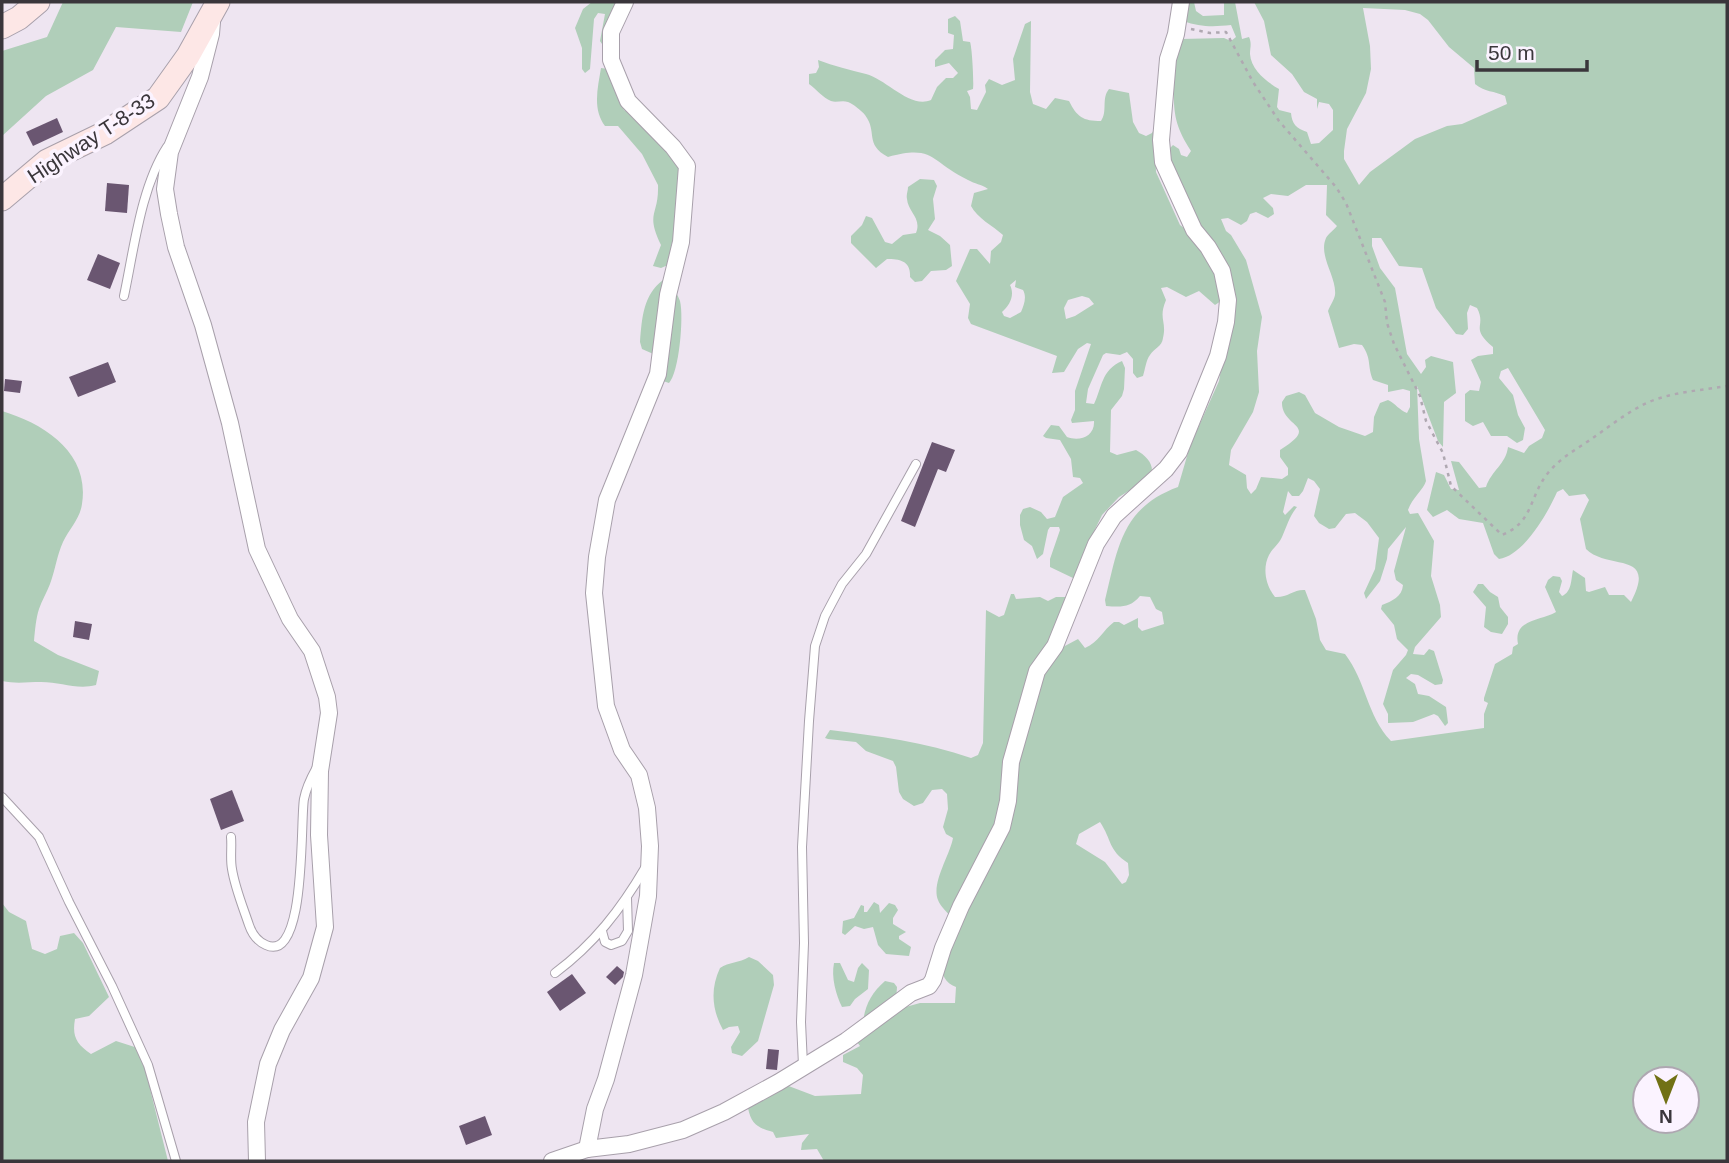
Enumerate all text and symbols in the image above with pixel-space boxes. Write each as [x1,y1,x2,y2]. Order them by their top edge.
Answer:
scale bar [1477,28,1587,72]
text: 50 m [1488,41,1535,64]
street label: Highway T-8-33 [23,88,159,188]
north arrow [1631,1065,1701,1135]
text: N [1659,1106,1673,1127]

